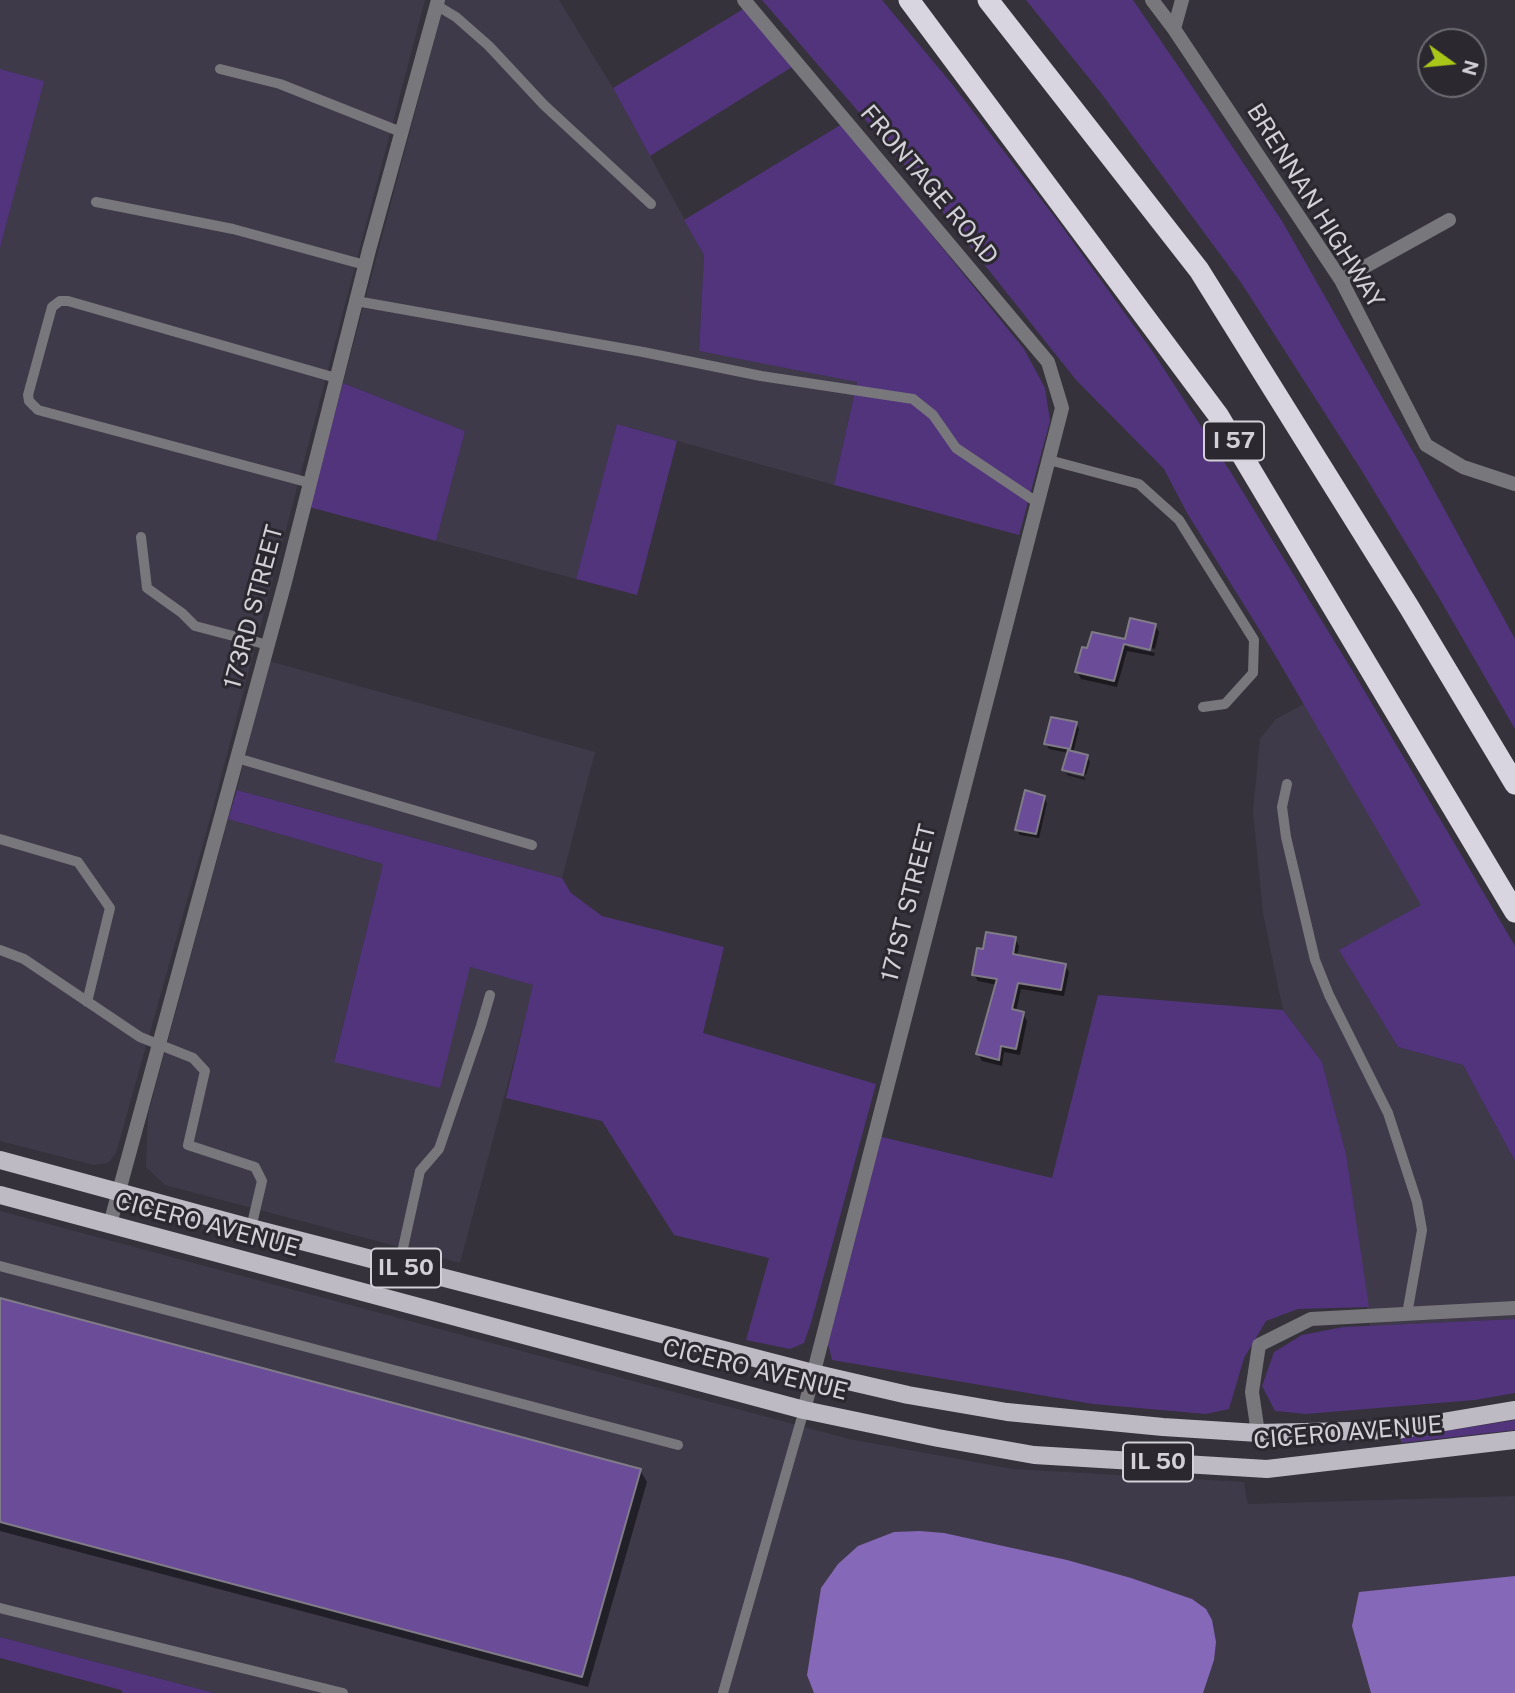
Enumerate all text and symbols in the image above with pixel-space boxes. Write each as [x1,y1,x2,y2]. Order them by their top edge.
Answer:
north arrow [1417,28,1487,98]
text: N [1458,58,1483,78]
street label: BRENNAN HIGHWAY [1240,98,1390,314]
street label: FRONTAGE ROAD [854,100,1004,270]
road number: I 57 [1204,422,1264,461]
street label: 173RD STREET [218,522,290,692]
street label: 171ST STREET [876,821,942,985]
street label: CICERO AVENUE [112,1187,302,1263]
road number: IL 50 [371,1248,441,1288]
street label: CICERO AVENUE [660,1333,850,1407]
street label: CICERO AVENUE [1252,1410,1444,1456]
road number: IL 50 [1123,1442,1193,1482]

